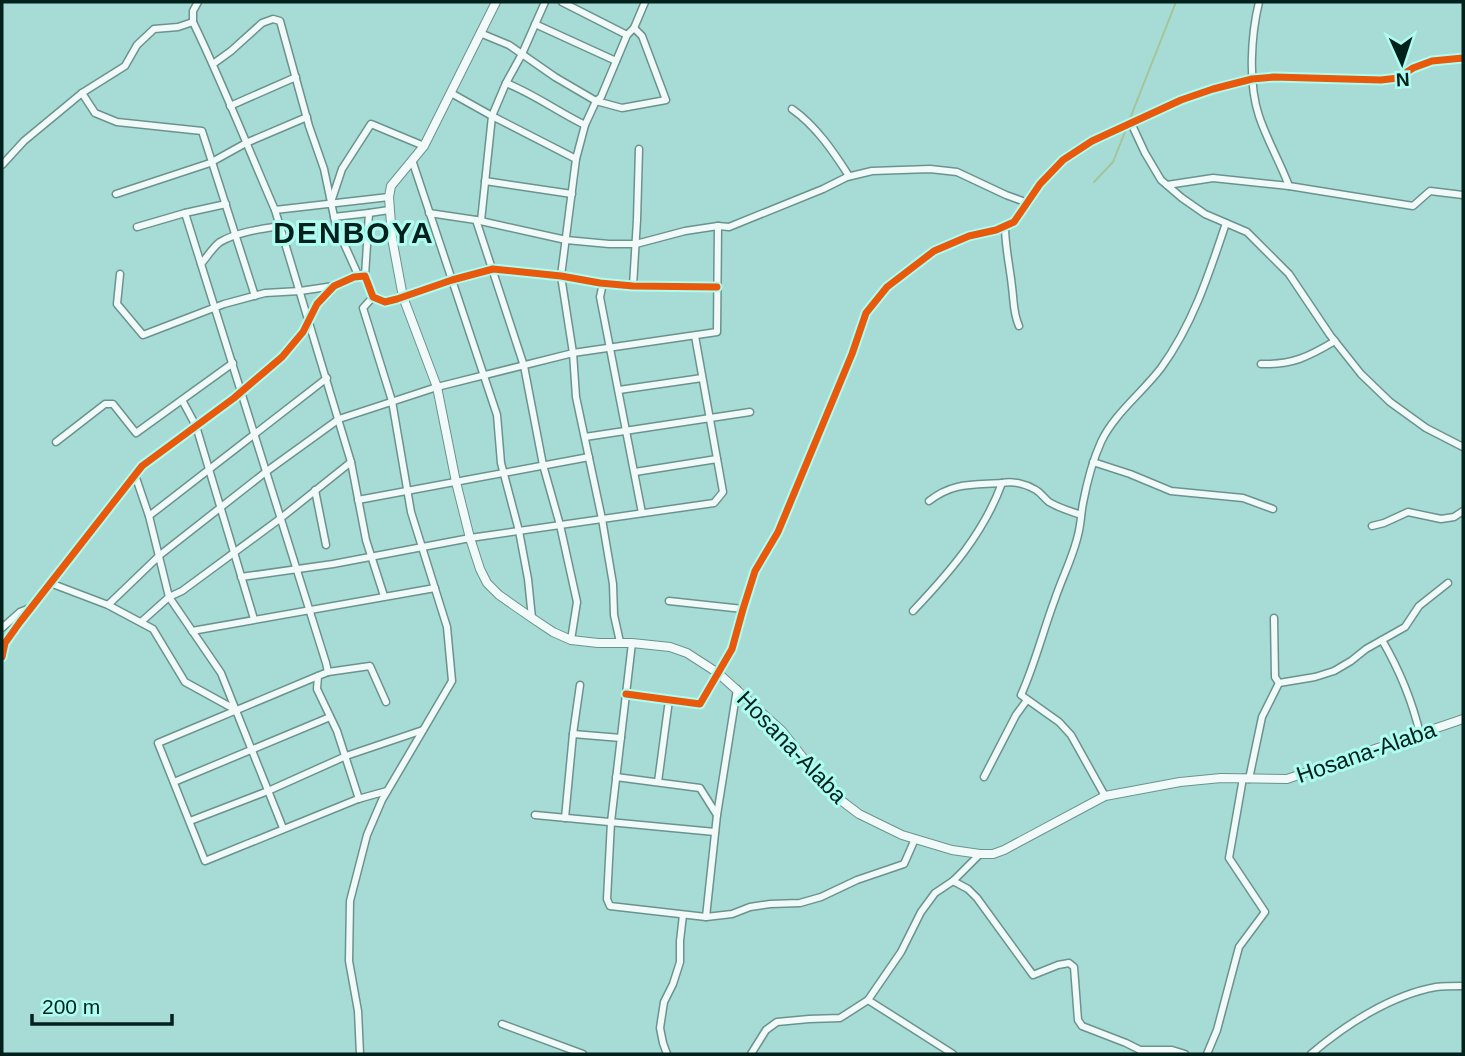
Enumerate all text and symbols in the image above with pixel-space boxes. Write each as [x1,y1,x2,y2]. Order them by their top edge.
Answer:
north arrow [1367,28,1437,98]
text: N [1395,69,1410,90]
district label: DENBOYA [273,216,435,249]
street label: Hosana-Alaba [732,686,852,809]
street label: Hosana-Alaba [1293,716,1439,788]
scale bar [32,982,172,1026]
text: 200 m [42,995,100,1018]

